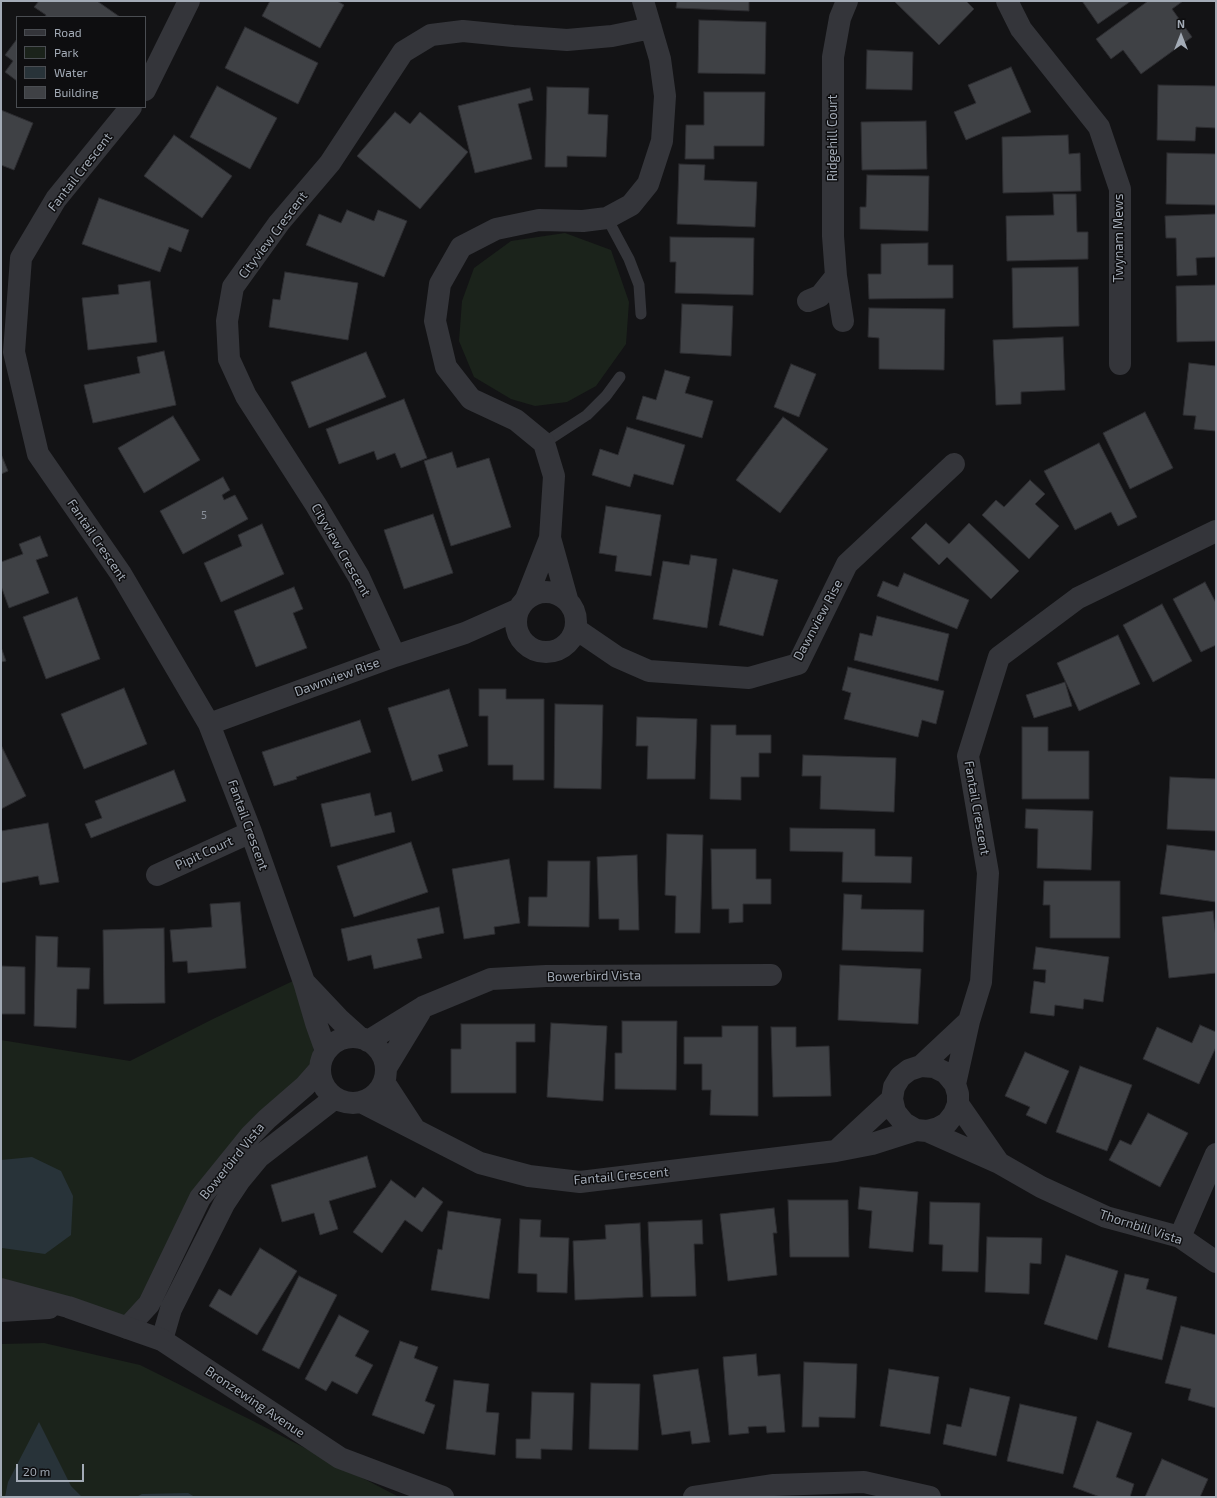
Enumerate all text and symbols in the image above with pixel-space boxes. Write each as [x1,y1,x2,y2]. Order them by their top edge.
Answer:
legend [16,16,146,108]
north arrow [1161,16,1201,56]
text: N [1177,17,1185,30]
text: Road [54,25,82,39]
text: Park [54,45,79,59]
text: Water [54,65,88,79]
text: Building [54,85,98,99]
street label: Ridgehill Court [825,95,841,181]
street label: Fantail Crescent [45,130,115,214]
street label: Cityview Crescent [235,188,311,282]
street label: Twynam Mews [1111,194,1127,282]
street label: Fantail Crescent [64,496,130,584]
street label: Cityview Crescent [308,501,374,599]
house number: 5 [201,508,207,522]
street label: Dawnview Rise [790,577,846,663]
street label: Dawnview Rise [292,654,382,700]
street label: Fantail Crescent [961,760,993,856]
street label: Fantail Crescent [224,778,272,872]
street label: Pipit Court [173,833,235,873]
street label: Bowerbird Vista [547,967,641,985]
street label: Bowerbird Vista [196,1119,268,1203]
street label: Fantail Crescent [573,1164,669,1188]
street label: Thornbill Vista [1098,1206,1184,1248]
street label: Bronzewing Avenue [202,1363,308,1441]
scale bar [18,1456,86,1482]
text: 20 m [23,1464,50,1478]

